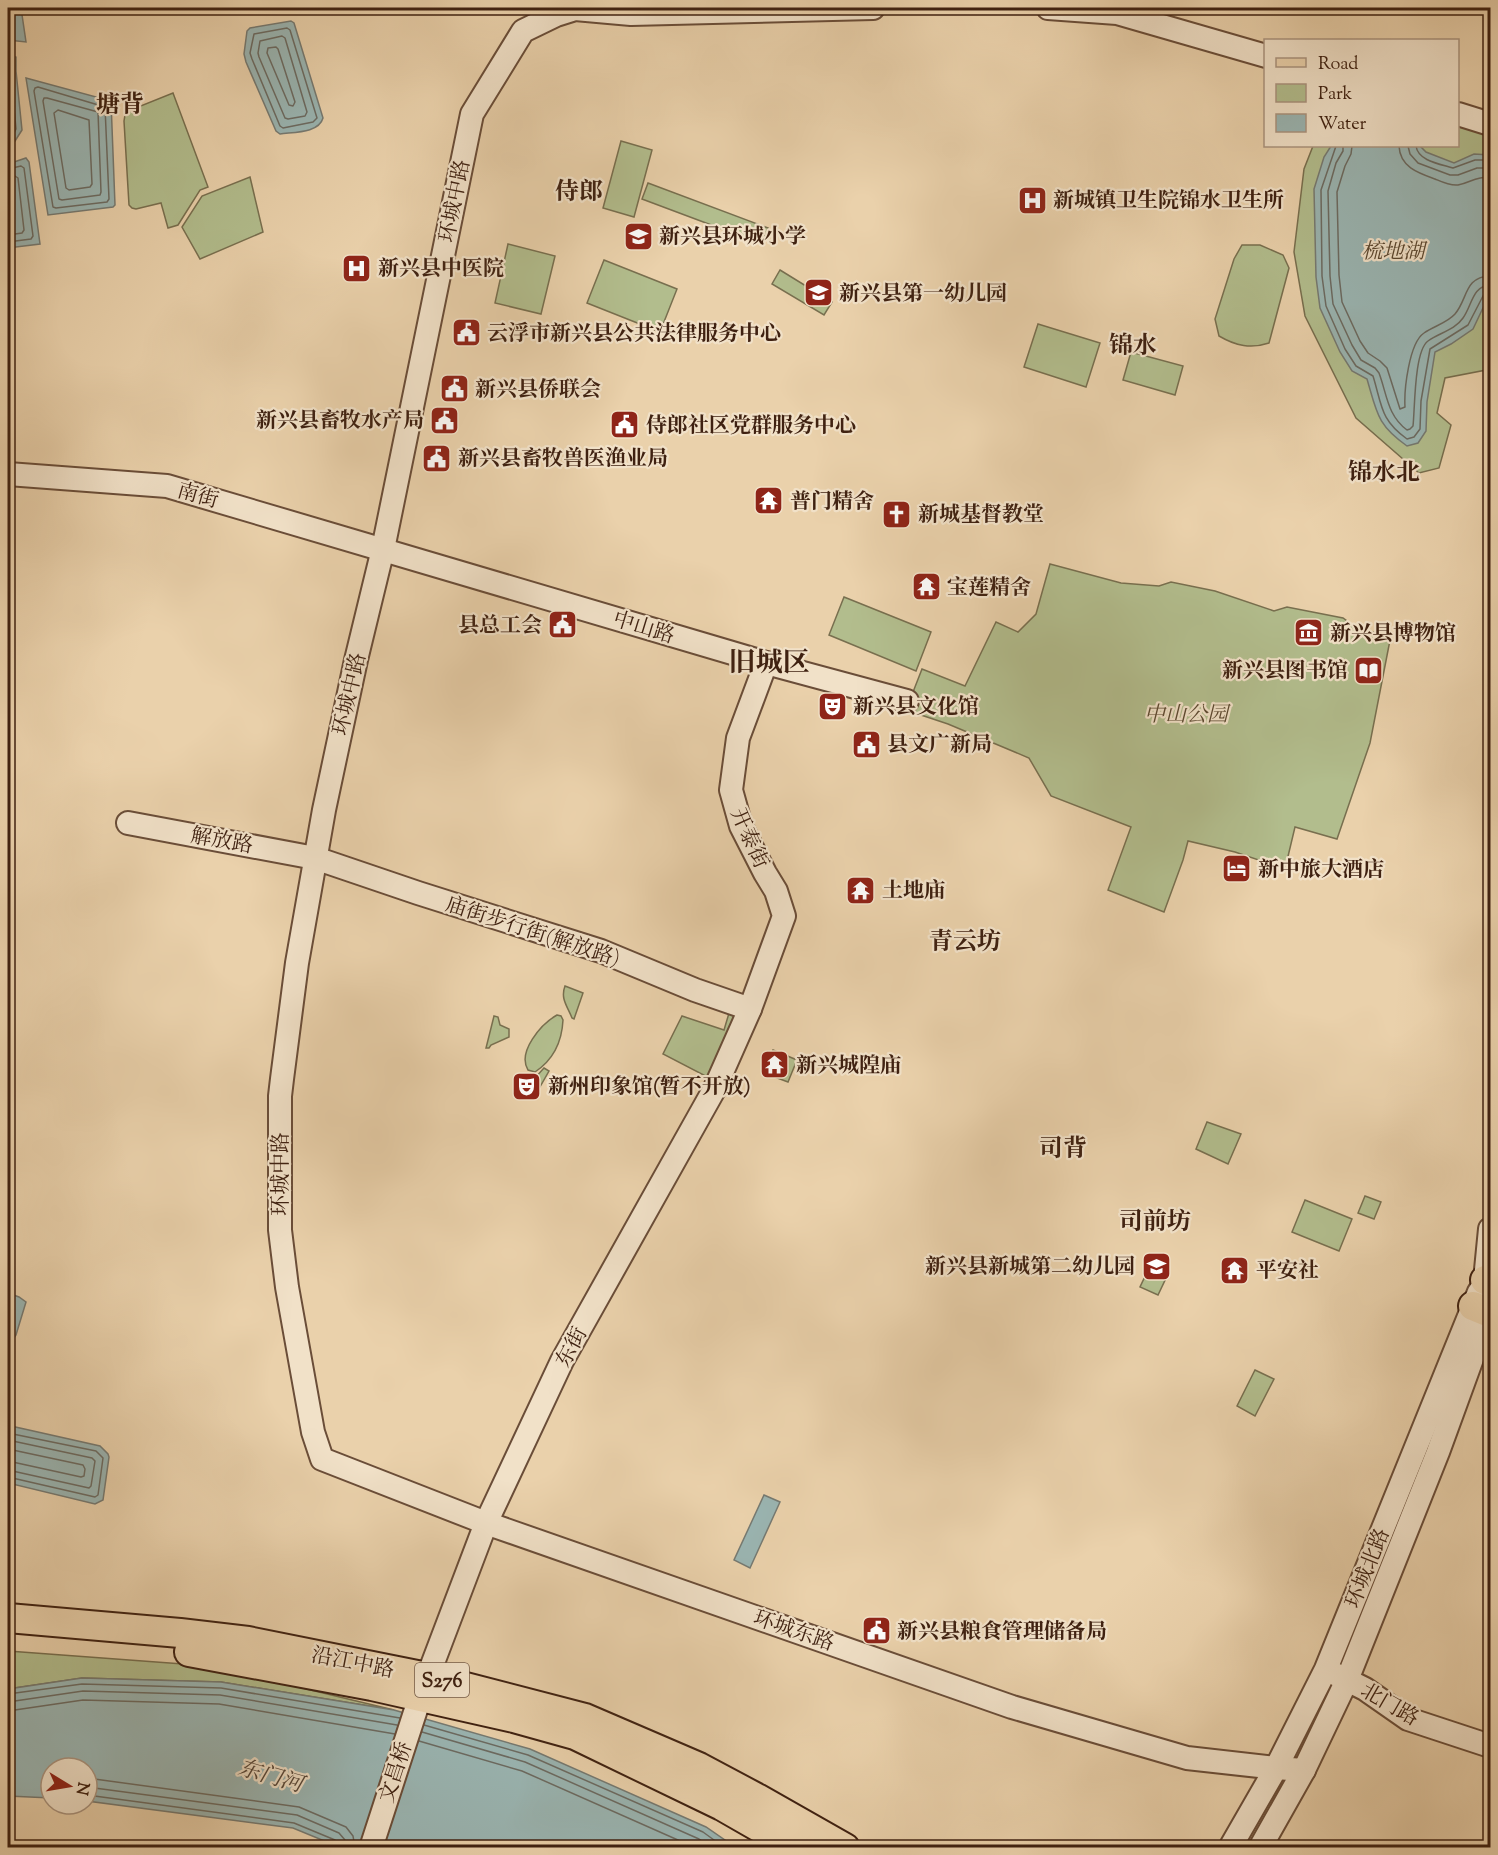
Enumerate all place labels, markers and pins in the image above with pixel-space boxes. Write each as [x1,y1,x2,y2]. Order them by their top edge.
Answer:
hospital icon: 新城镇卫生院锦水卫生所 [1016,184,1048,216]
place label: 新城镇卫生院锦水卫生所 [1053,187,1284,217]
school or university icon: 新兴县环城小学 [622,220,654,252]
place label: 新兴县环城小学 [659,223,806,253]
hospital icon: 新兴县中医院 [341,252,373,284]
place label: 新兴县中医院 [378,255,504,285]
school or university icon: 新兴县第一幼儿园 [802,277,834,309]
place label: 新兴县第一幼儿园 [839,280,1007,310]
public building icon: 云浮市新兴县公共法律服务中心 [450,317,482,349]
place label: 云浮市新兴县公共法律服务中心 [487,320,781,350]
public building icon: 新兴县侨联会 [438,373,470,405]
place label: 新兴县侨联会 [475,376,601,406]
public building icon: 新兴县畜牧水产局 [429,404,461,436]
place label: 新兴县畜牧水产局 [256,407,424,437]
public building icon: 侍郎社区党群服务中心 [609,409,641,441]
place label: 侍郎社区党群服务中心 [646,412,856,442]
public building icon: 新兴县畜牧兽医渔业局 [421,442,453,474]
place label: 新兴县畜牧兽医渔业局 [458,445,668,475]
temple icon: 普门精舍 [753,485,785,517]
place label: 普门精舍 [790,488,874,518]
church icon: 新城基督教堂 [881,498,913,530]
place label: 新城基督教堂 [918,501,1044,531]
temple icon: 宝莲精舍 [910,571,942,603]
place label: 宝莲精舍 [947,574,1031,604]
public building icon: 县总工会 [547,609,579,641]
place label: 县总工会 [458,612,542,642]
museum icon: 新兴县博物馆 [1293,617,1325,649]
place label: 新兴县博物馆 [1330,620,1456,650]
library icon: 新兴县图书馆 [1353,654,1385,686]
place label: 新兴县图书馆 [1222,657,1348,687]
theatre icon: 新兴县文化馆 [816,690,848,722]
place label: 新兴县文化馆 [853,693,979,723]
public building icon: 县文广新局 [850,728,882,760]
place label: 县文广新局 [887,731,992,761]
hotel icon: 新中旅大酒店 [1221,853,1253,885]
place label: 新中旅大酒店 [1258,856,1384,886]
temple icon: 土地庙 [845,874,877,906]
place label: 土地庙 [882,877,945,907]
temple icon: 新兴城隍庙 [759,1049,791,1081]
place label: 新兴城隍庙 [796,1052,901,1082]
theatre icon: 新州印象馆(暂不开放) [511,1070,543,1102]
place label: 新州印象馆(暂不开放) [548,1073,751,1103]
school or university icon: 新兴县新城第二幼儿园 [1140,1250,1172,1282]
place label: 新兴县新城第二幼儿园 [925,1253,1135,1283]
temple icon: 平安社 [1219,1254,1251,1286]
place label: 平安社 [1256,1257,1319,1287]
public building icon: 新兴县粮食管理储备局 [860,1615,892,1647]
place label: 新兴县粮食管理储备局 [897,1618,1107,1648]

